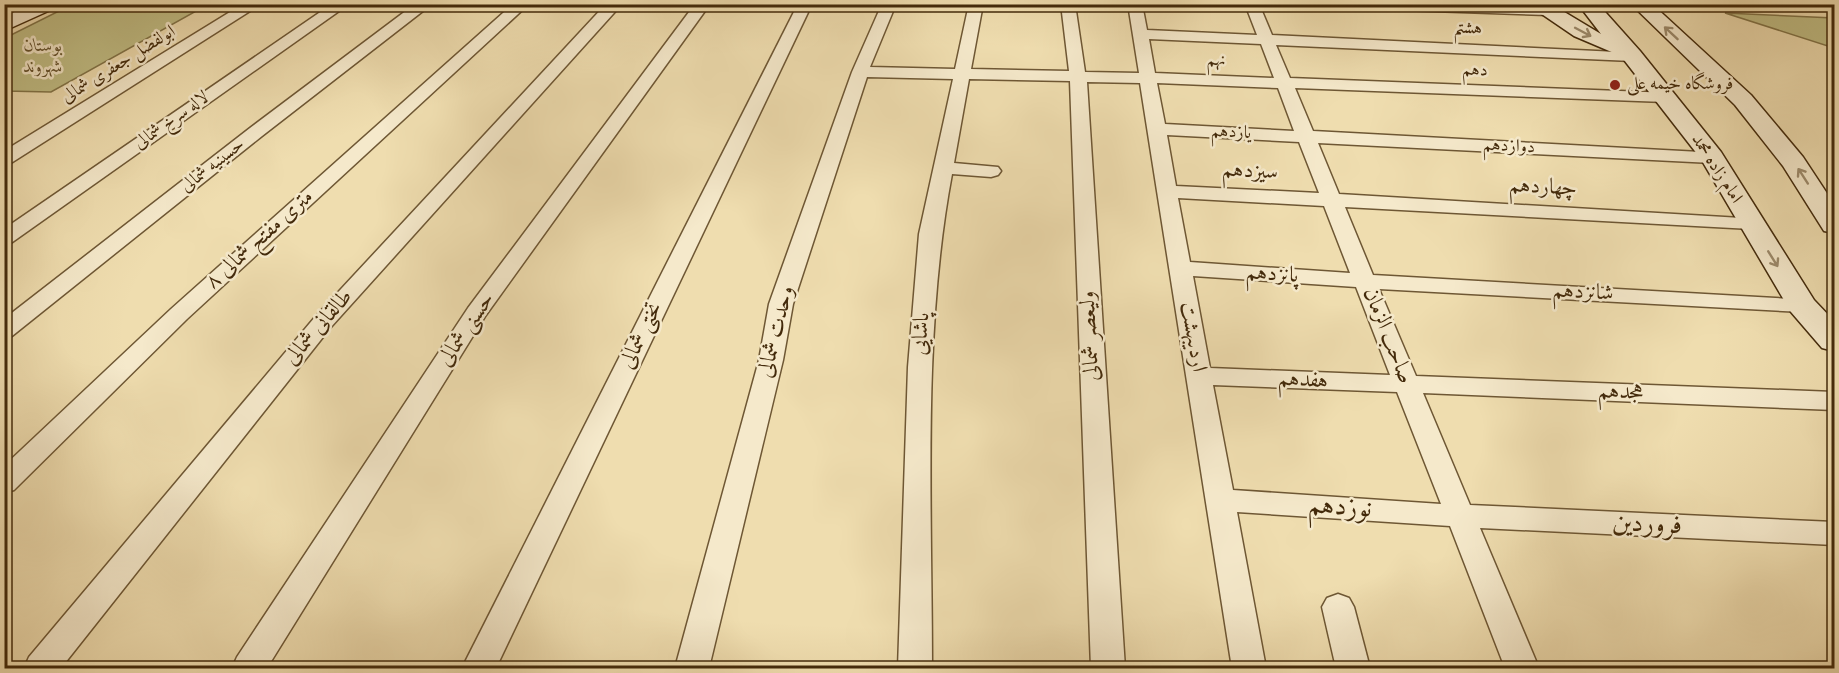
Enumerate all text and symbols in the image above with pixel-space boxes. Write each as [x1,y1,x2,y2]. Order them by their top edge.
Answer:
street label: هشتم [1453,15,1483,46]
street label: ابولفضل جعفری شمالی [57,19,181,111]
one-way arrow [1574,26,1591,38]
one-way arrow [1664,26,1679,40]
park label: بوستان شهروند [23,34,63,81]
street label: نهم [1206,48,1226,76]
street label: دهم [1462,58,1488,86]
place label: فروشگاه خیمه علی [1627,71,1733,98]
marker: فروشگاه خیمه علی [1608,78,1622,92]
street label: لاله سرخ شمالی [129,85,216,157]
street label: یازدهم [1210,119,1253,149]
street label: امام زاده محمد [1683,129,1748,210]
street label: حسینیه شمالی [175,133,251,199]
street label: دوازدهم [1482,133,1536,163]
street label: سیزدهم [1221,155,1279,191]
one-way arrow [1796,168,1808,185]
street label: چهاردهم [1508,170,1578,208]
street label: ۸ متری مفتح شمالی [198,182,322,298]
one-way arrow [1768,250,1780,267]
street label: پانزدهم [1245,257,1301,295]
street label: شانزدهم [1552,275,1614,313]
street label: طالقانی شمالی [277,283,361,373]
street label: وحدت شمالی [750,283,804,381]
street label: صاحب الزمان [1353,283,1421,389]
street label: حسنی شمالی [430,286,504,374]
street label: ولیعصر شمالی [1073,290,1109,382]
street label: تختی شمالی [612,297,672,375]
street label: اردیبهشت [1170,299,1214,375]
street label: پاشایی [905,310,940,357]
street label: هفدهم [1277,364,1329,400]
street label: هجدهم [1597,376,1645,412]
street label: نوزدهم [1307,486,1373,533]
street label: فروردین [1611,504,1683,546]

